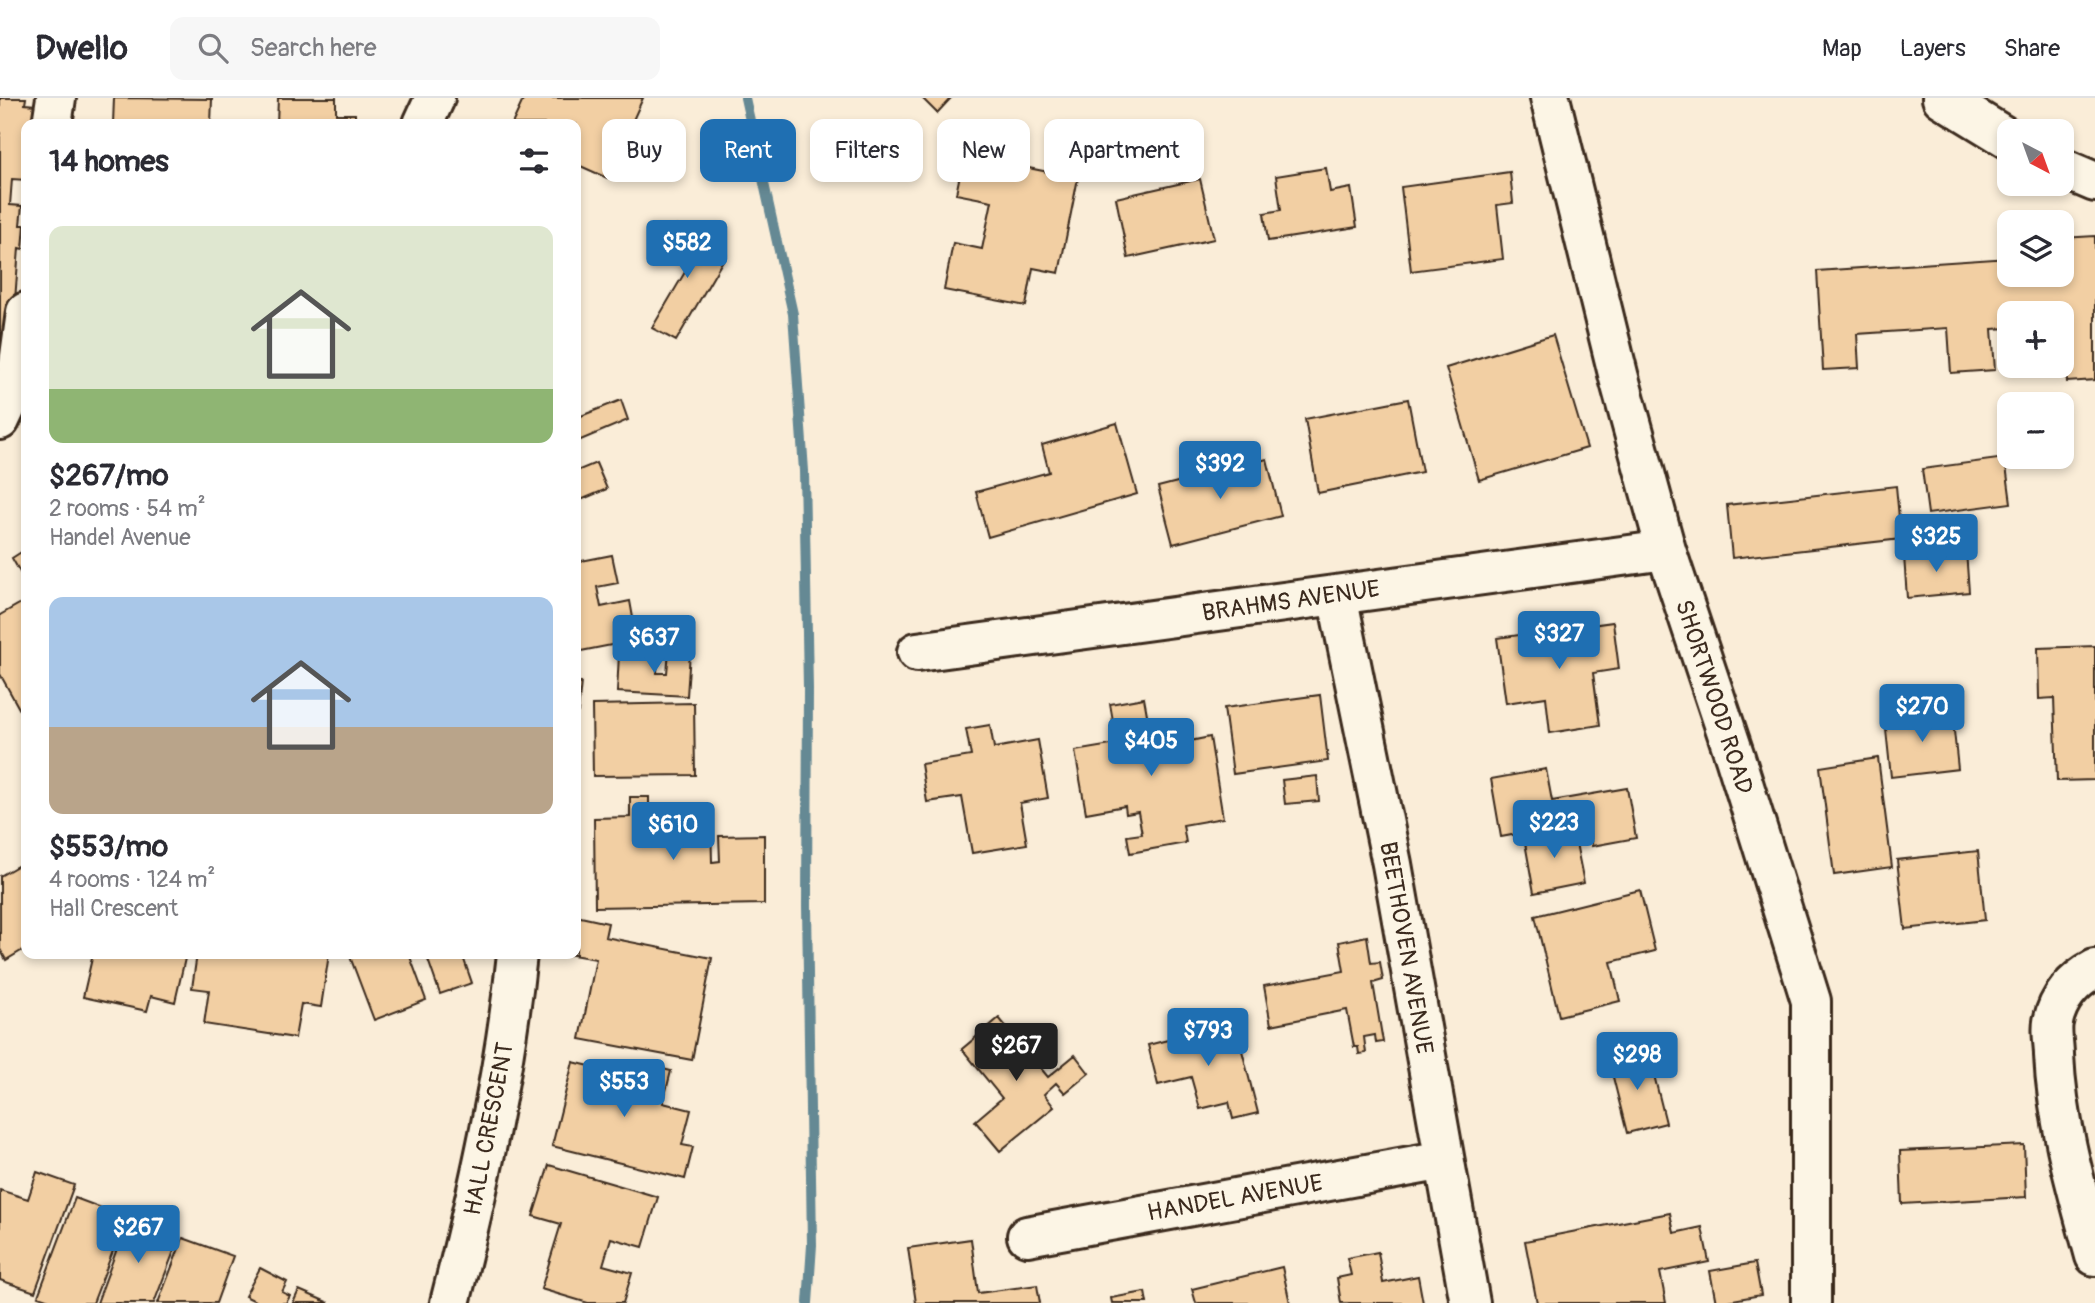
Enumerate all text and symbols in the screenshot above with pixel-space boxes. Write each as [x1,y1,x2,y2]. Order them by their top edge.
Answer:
search box [170,17,660,80]
text: Dwello [35,28,128,69]
icon: search [194,29,232,67]
text: Search here [250,32,377,64]
text: Map [1822,34,1862,63]
text: Layers [1900,34,1966,63]
text: Share [2004,34,2060,63]
chip: Buy [602,119,686,182]
chip: Rent [700,119,796,182]
chip: Filters [810,119,923,182]
chip: New [937,119,1030,182]
chip: Apartment [1044,119,1204,182]
north arrow [1997,119,2074,196]
map controls [1997,119,2074,469]
icon: filters [515,142,553,180]
text: 14 homes [49,143,169,180]
button: layers [1997,210,2074,287]
pin: $582 [646,220,728,280]
text: $582 [662,228,712,257]
icon: home [238,271,364,397]
button: + [1997,301,2074,378]
button: − [1997,392,2074,469]
pin: $392 [1179,442,1261,501]
text: $392 [1195,449,1245,478]
text: $267/mo [49,457,169,494]
text: 2 rooms · 54 m² [49,494,206,523]
pin: $325 [1895,514,1977,574]
text: $325 [1911,522,1961,551]
text: Handel Avenue [49,523,191,552]
street label: BRAHMS AVENUE [1200,574,1382,628]
street label: SHORTWOOD ROAD [1669,596,1759,798]
pin: $327 [1518,612,1600,671]
pin: $637 [613,616,695,675]
text: $327 [1534,619,1584,648]
text: $637 [629,623,679,652]
icon: home [238,642,364,768]
pin: $270 [1881,684,1963,744]
text: $270 [1895,692,1949,721]
pin: $405 [1110,718,1192,778]
text: $405 [1124,726,1178,755]
pin: $223 [1513,800,1595,860]
pin: $610 [632,802,714,862]
text: $223 [1529,808,1579,837]
text: $610 [648,810,698,839]
text: $553/mo [49,828,168,865]
street label: BEETHOVEN AVENUE [1373,839,1439,1057]
text: 4 rooms · 124 m² [49,865,215,894]
text: Hall Crescent [49,894,178,923]
pin: $793 [1167,1009,1249,1068]
text: $793 [1183,1016,1233,1045]
pin: $267 [975,1024,1057,1083]
text: $267 [991,1031,1041,1060]
pin: $298 [1596,1032,1678,1092]
street label: HALL CRESCENT [458,1040,520,1218]
text: $298 [1613,1040,1661,1069]
pin: $553 [583,1060,665,1119]
text: $553 [599,1067,649,1096]
street label: HANDEL AVENUE [1145,1168,1325,1228]
pin: $267 [97,1206,179,1265]
text: $267 [113,1213,163,1242]

